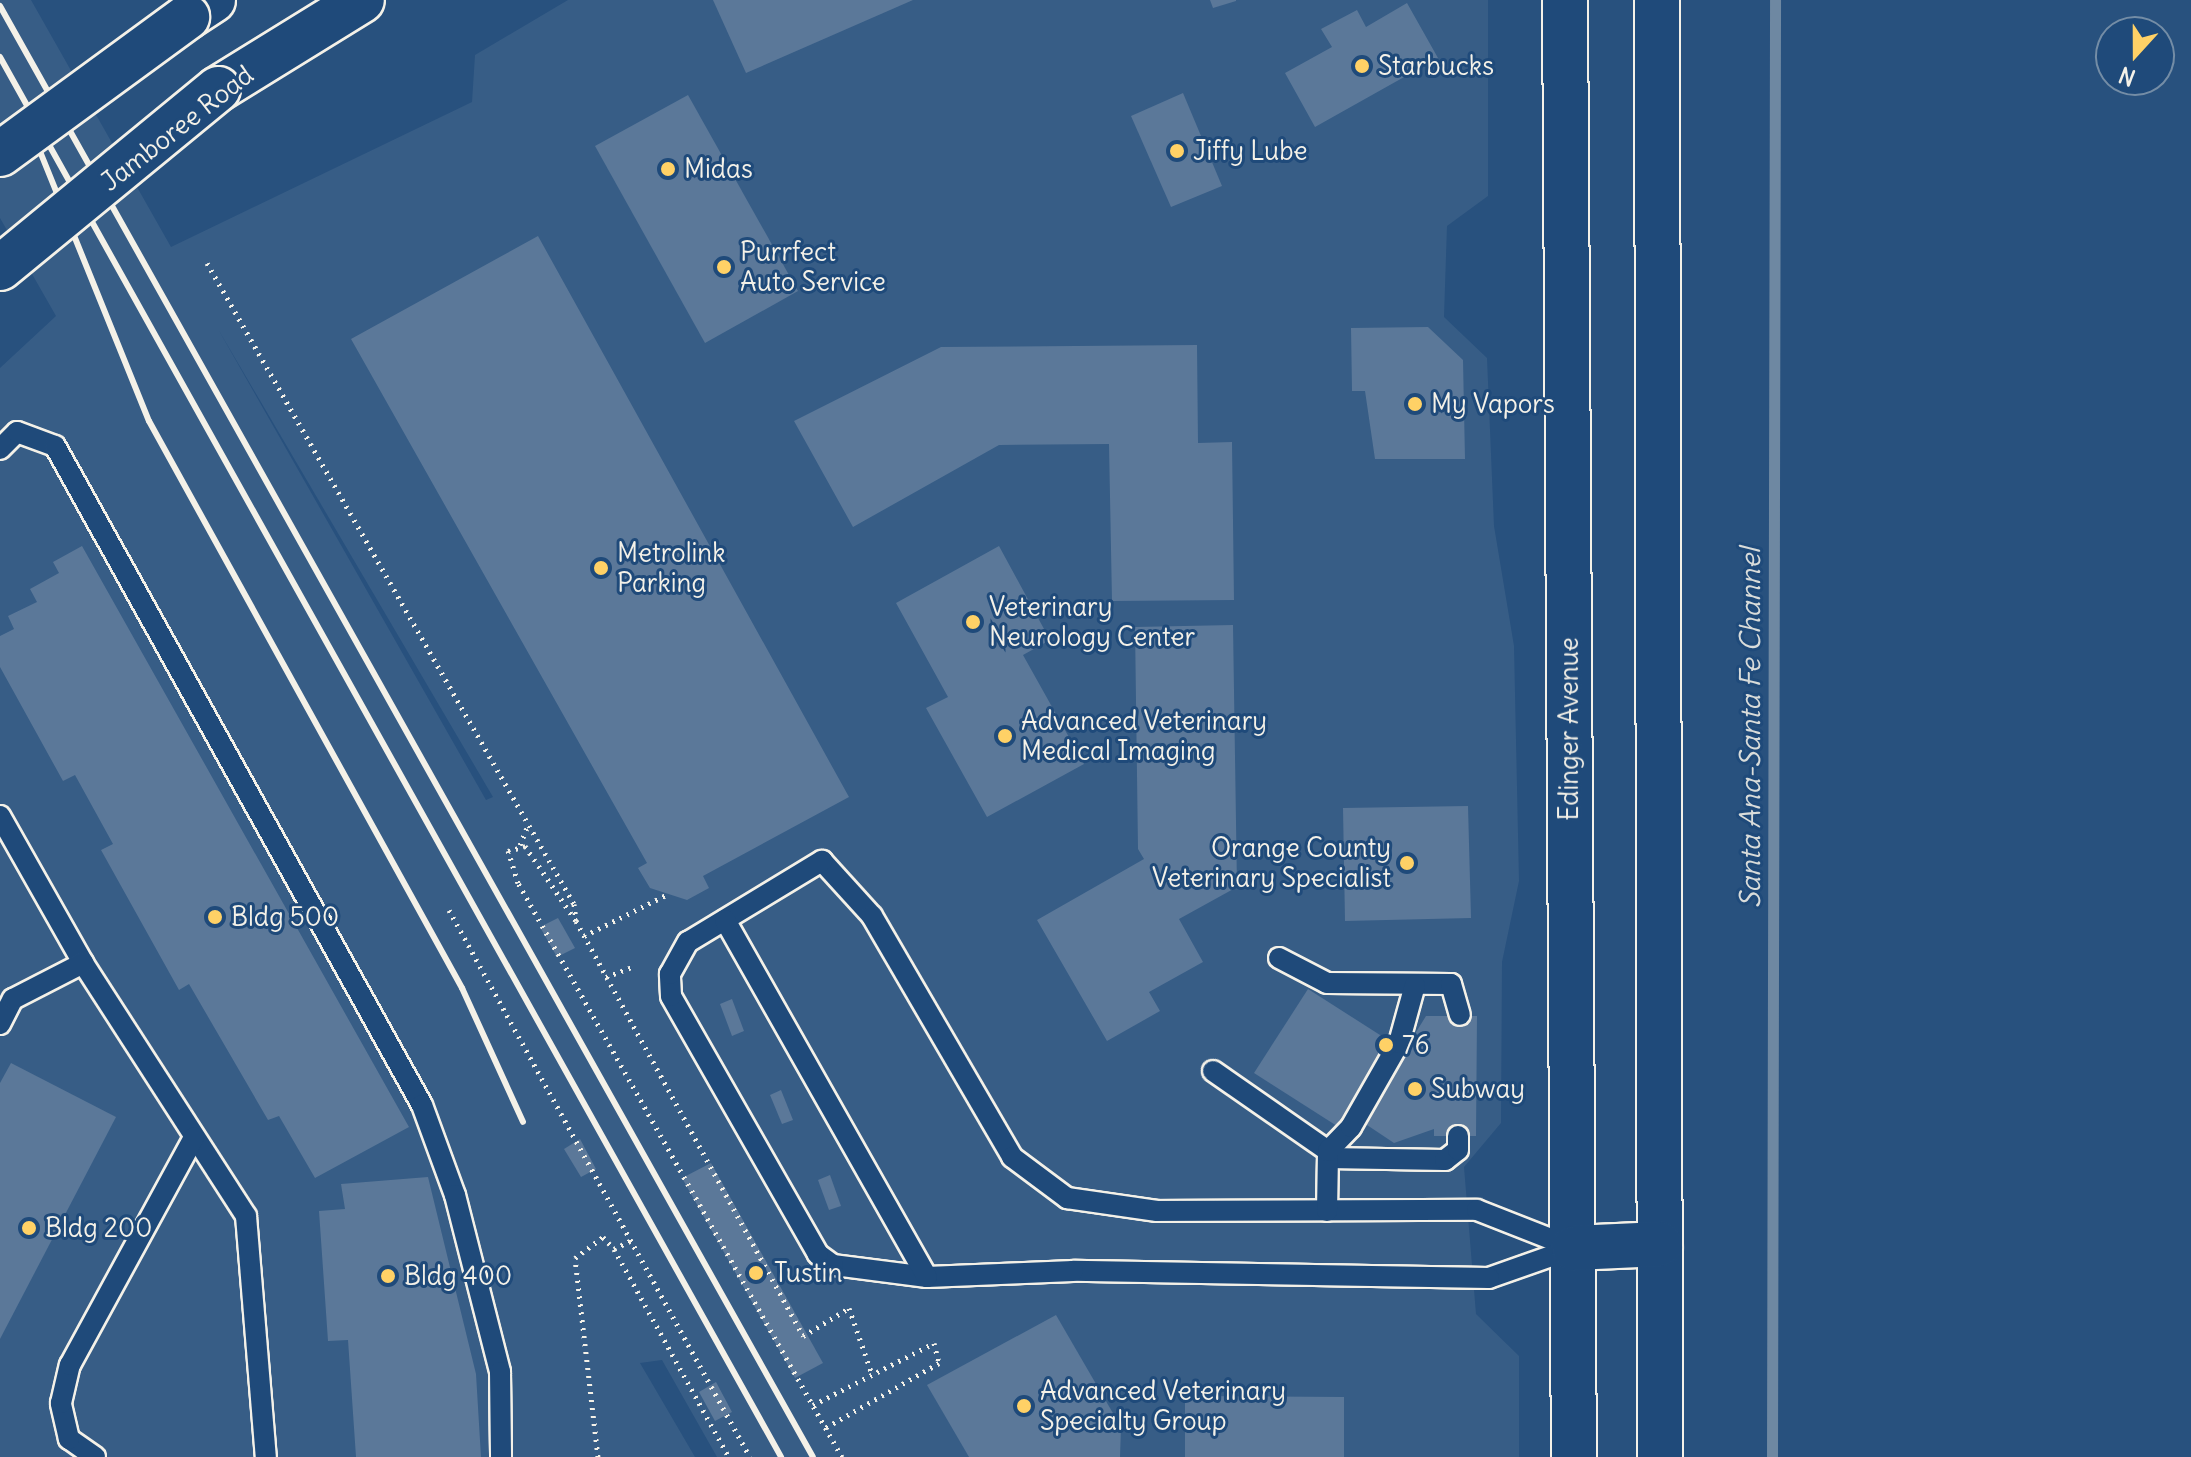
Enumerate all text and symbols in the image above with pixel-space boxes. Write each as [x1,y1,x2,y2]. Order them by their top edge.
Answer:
north arrow [2095,16,2175,96]
place label: Starbucks [1378,50,1494,82]
marker: Starbucks [1353,57,1371,75]
street label: Jamboree Road [95,59,259,197]
text: N [2115,61,2139,92]
place label: Jiffy Lube [1193,135,1308,167]
marker: Jiffy Lube [1168,142,1186,160]
place label: Midas [684,153,753,185]
marker: Midas [659,160,677,178]
place label: Purrfect Auto Service [740,236,886,298]
marker: Purrfect Auto Service [715,258,733,276]
place label: My Vapors [1431,388,1555,420]
marker: My Vapors [1406,395,1424,413]
place label: Metrolink Parking [617,537,726,598]
water label: Santa Ana-Santa Fe Channel [1733,548,1767,908]
marker: Metrolink Parking [592,559,610,577]
place label: Veterinary Neurology Center [989,591,1195,652]
marker: Veterinary Neurology Center [964,613,982,631]
street label: Edinger Avenue [1553,637,1585,821]
place label: Advanced Veterinary Medical Imaging [1021,705,1267,766]
marker: Advanced Veterinary Medical Imaging [996,727,1014,745]
place label: Orange County Veterinary Specialist [1152,832,1391,894]
marker: Orange County Veterinary Specialist [1398,854,1416,872]
place label: Bldg 500 [231,901,339,933]
marker: Bldg 500 [206,908,224,926]
place label: 76 [1402,1029,1429,1061]
marker: 76 [1377,1036,1395,1054]
place label: Subway [1431,1073,1525,1105]
marker: Subway [1406,1080,1424,1098]
place label: Bldg 200 [45,1212,152,1244]
marker: Bldg 200 [20,1219,38,1237]
place label: Tustin [774,1257,842,1289]
place label: Bldg 400 [404,1260,512,1292]
marker: Tustin [745,1262,767,1284]
marker: Bldg 400 [379,1267,397,1285]
place label: Advanced Veterinary Specialty Group [1040,1375,1286,1436]
marker: Advanced Veterinary Specialty Group [1015,1397,1033,1415]

